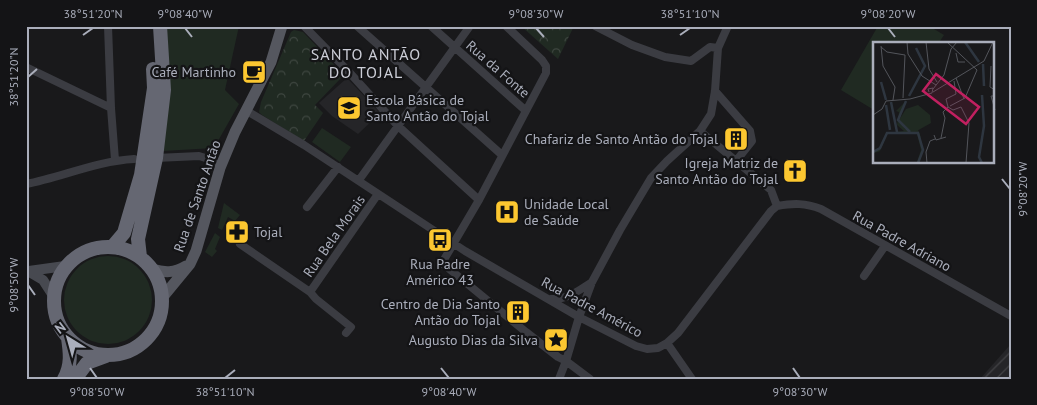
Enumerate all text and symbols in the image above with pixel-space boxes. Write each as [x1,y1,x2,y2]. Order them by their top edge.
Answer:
text: 38°51'20"N [63,6,123,21]
text: 9°08'40"W [158,6,212,21]
text: 9°08'30"W [509,6,563,21]
text: 38°51'10"N [660,6,720,21]
text: 9°08'20"W [861,6,915,21]
street label: Rua da Fonte [462,36,534,102]
inset map [873,42,994,164]
district label: SANTO ANTÃO DO TOJAL [311,44,421,82]
text: 38°51'20"N [6,47,21,107]
cafe icon: Café Martinho [241,59,267,85]
place label: Café Martinho [152,63,236,81]
place label: Escola Básica de Santo Antão do Tojal [366,91,489,125]
school or university icon: Escola Básica de Santo Antão do Tojal [336,95,362,121]
building icon: Chafariz de Santo Antão do Tojal [723,126,749,152]
place label: Chafariz de Santo Antão do Tojal [525,130,718,148]
street label: Rua de Santo Antão [169,138,225,254]
place label: Igreja Matriz de Santo Antão do Tojal [655,154,778,188]
church icon: Igreja Matriz de Santo Antão do Tojal [782,158,808,184]
text: 9°08'20"W [1015,162,1030,216]
street label: Rua Bela Morais [299,191,369,281]
place label: Unidade Local de Saúde [524,195,609,229]
hospital icon: Unidade Local de Saúde [494,199,520,225]
street label: Rua Padre Adriano [850,207,954,275]
pharmacy icon: Tojal [224,219,250,245]
place label: Tojal [254,223,282,241]
bus stop icon: Rua Padre Américo 43 [427,227,453,253]
place label: Rua Padre Américo 43 [406,255,474,289]
text: 9°08'50"W [6,258,21,312]
street label: Rua Padre Américo [538,273,646,341]
place label: Centro de Dia Santo Antão do Tojal [381,295,500,329]
building icon: Centro de Dia Santo Antão do Tojal [505,299,531,325]
north arrow [42,312,92,362]
text: N [51,318,69,338]
place icon: Augusto Dias da Silva [543,327,569,353]
place label: Augusto Dias da Silva [409,331,538,349]
text: 9°08'50"W [70,384,124,399]
text: 38°51'10"N [195,384,255,399]
text: 9°08'40"W [422,384,476,399]
text: 9°08'30"W [773,384,827,399]

